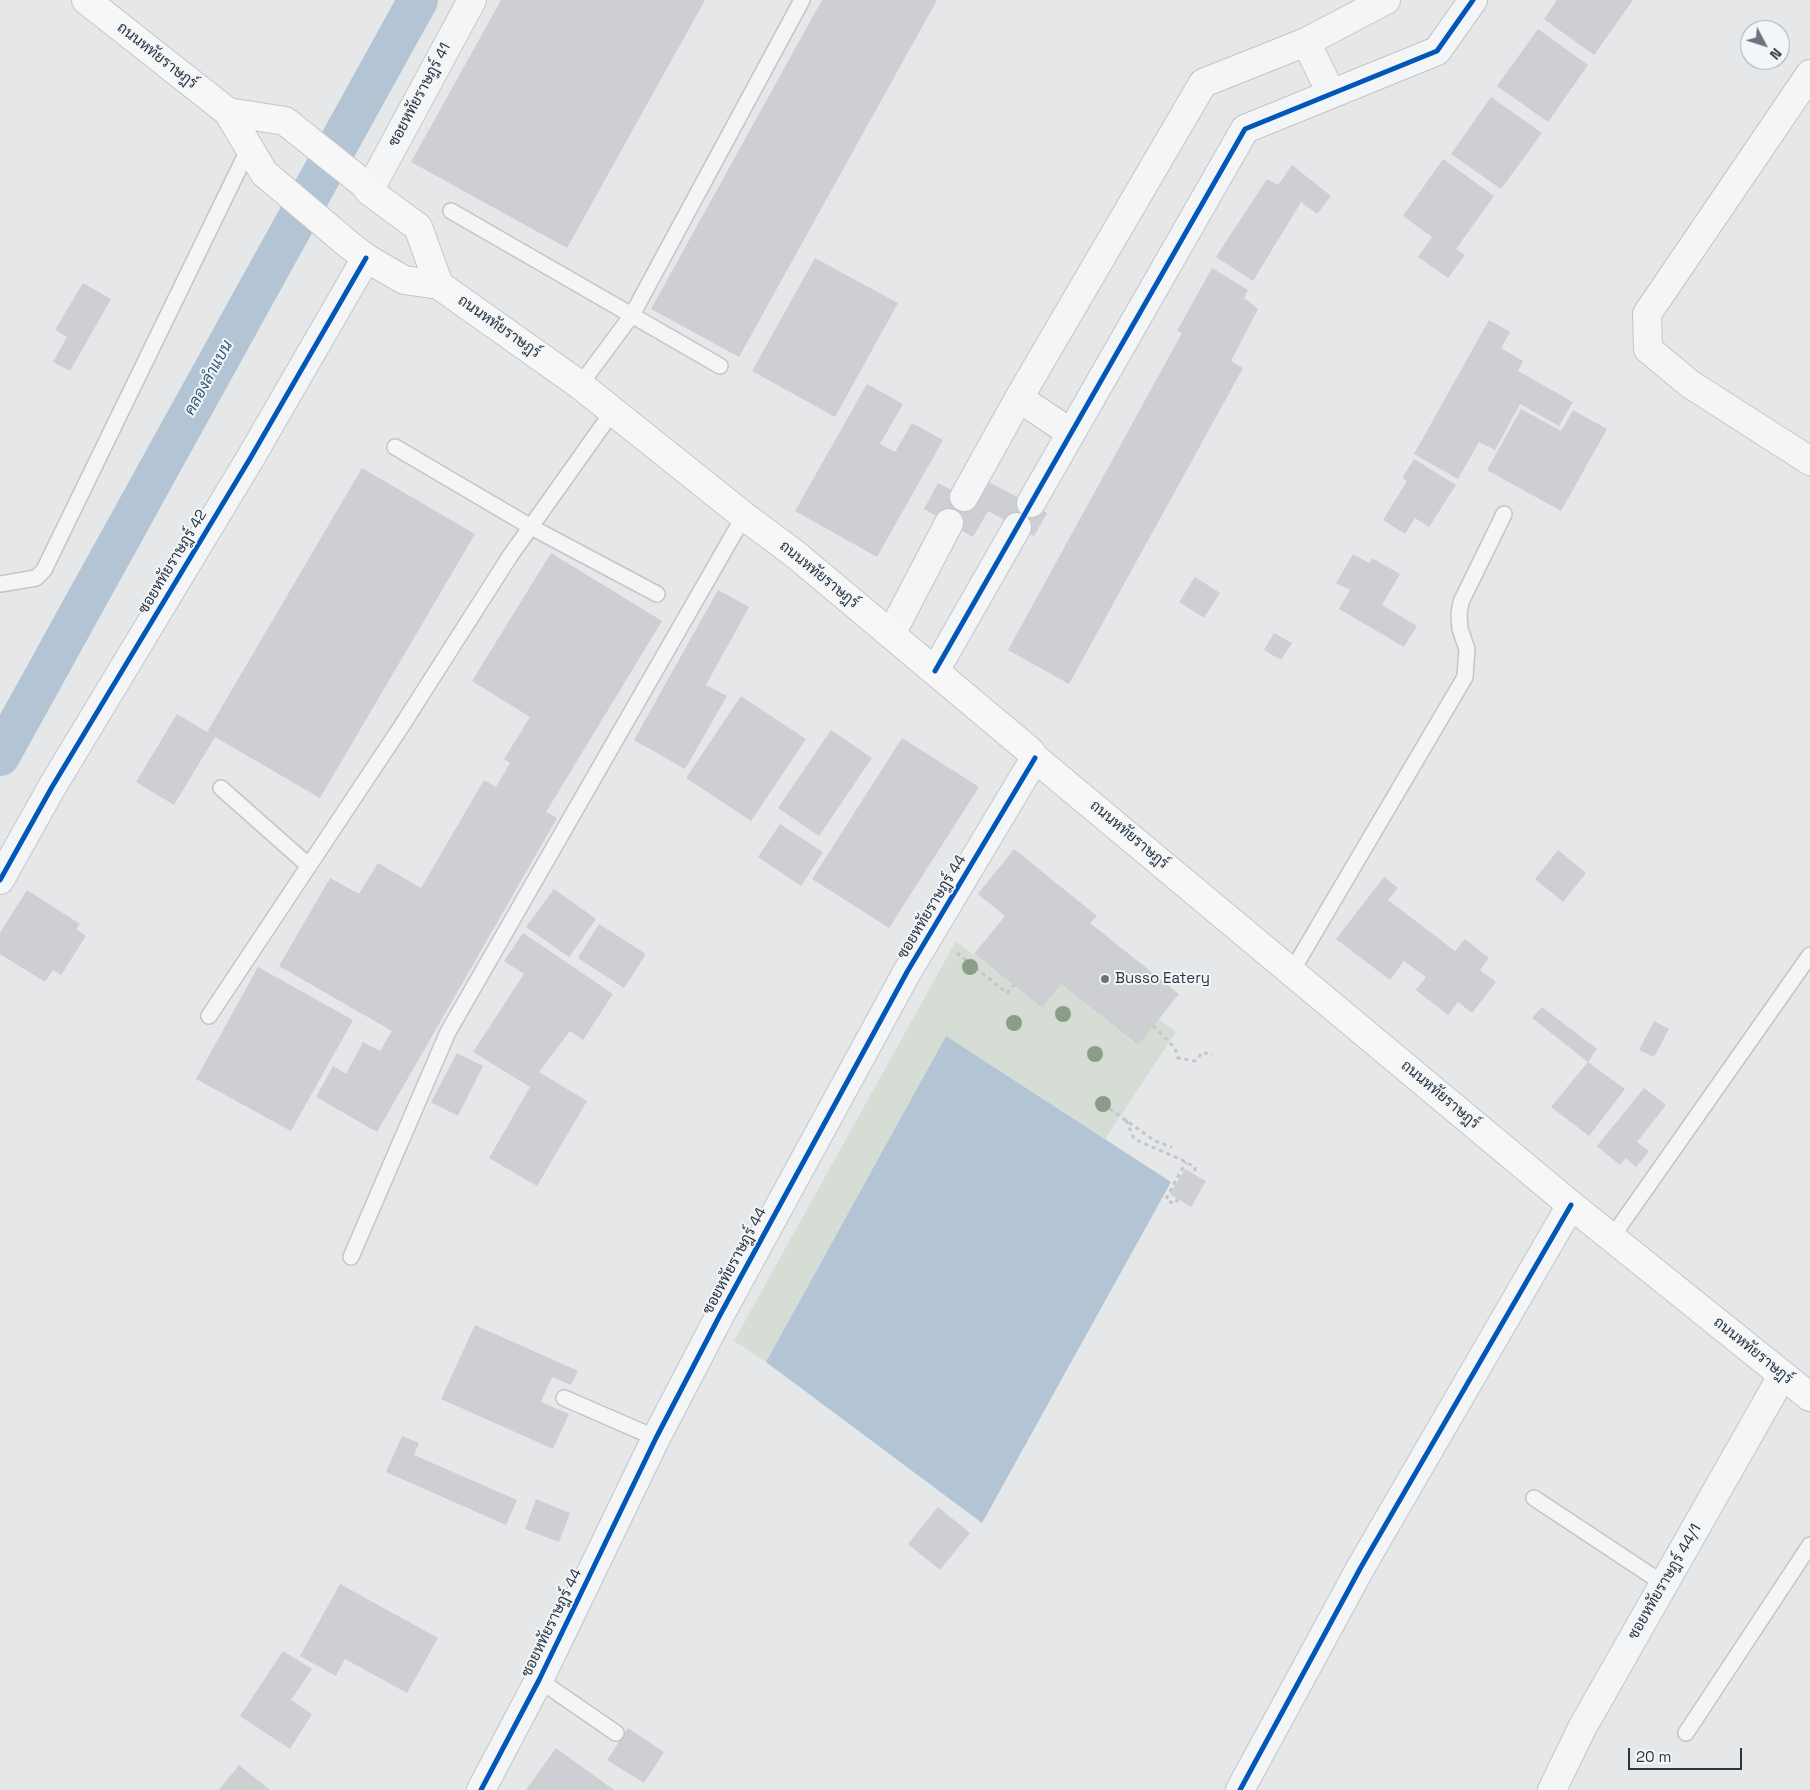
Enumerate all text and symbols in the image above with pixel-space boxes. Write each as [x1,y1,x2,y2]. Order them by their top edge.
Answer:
street label: ถนนหทัยราษฎร์ [113,19,201,93]
north arrow [1740,20,1790,70]
street label: ซอยหทัยราษฎร์ 41 [385,40,455,150]
text: N [1766,45,1786,63]
street label: ถนนหทัยราษฎร์ [454,292,544,362]
water label: คลองลำแบน [181,337,237,419]
street label: ซอยหทัยราษฎร์ 42 [135,507,211,617]
street label: ถนนหทัยราษฎร์ [776,538,862,612]
street label: ถนนหทัยราษฎร์ [1086,797,1172,873]
street label: ซอยหทัยราษฎร์ 44 [894,852,970,962]
place label: Busso Eatery [1115,970,1210,988]
marker: Busso Eatery [1099,973,1111,985]
street label: ถนนหทัยราษฎร์ [1397,1057,1483,1133]
street label: ซอยหทัยราษฎร์ 44 [699,1205,771,1317]
street label: ถนนหทัยราษฎร์ [1710,1314,1796,1388]
street label: ซอยหทัยราษฎร์ 44/1 [1625,1521,1705,1643]
street label: ซอยหทัยราษฎร์ 44 [518,1566,586,1680]
scale bar [1630,1738,1744,1770]
text: 20 m [1636,1747,1671,1766]

